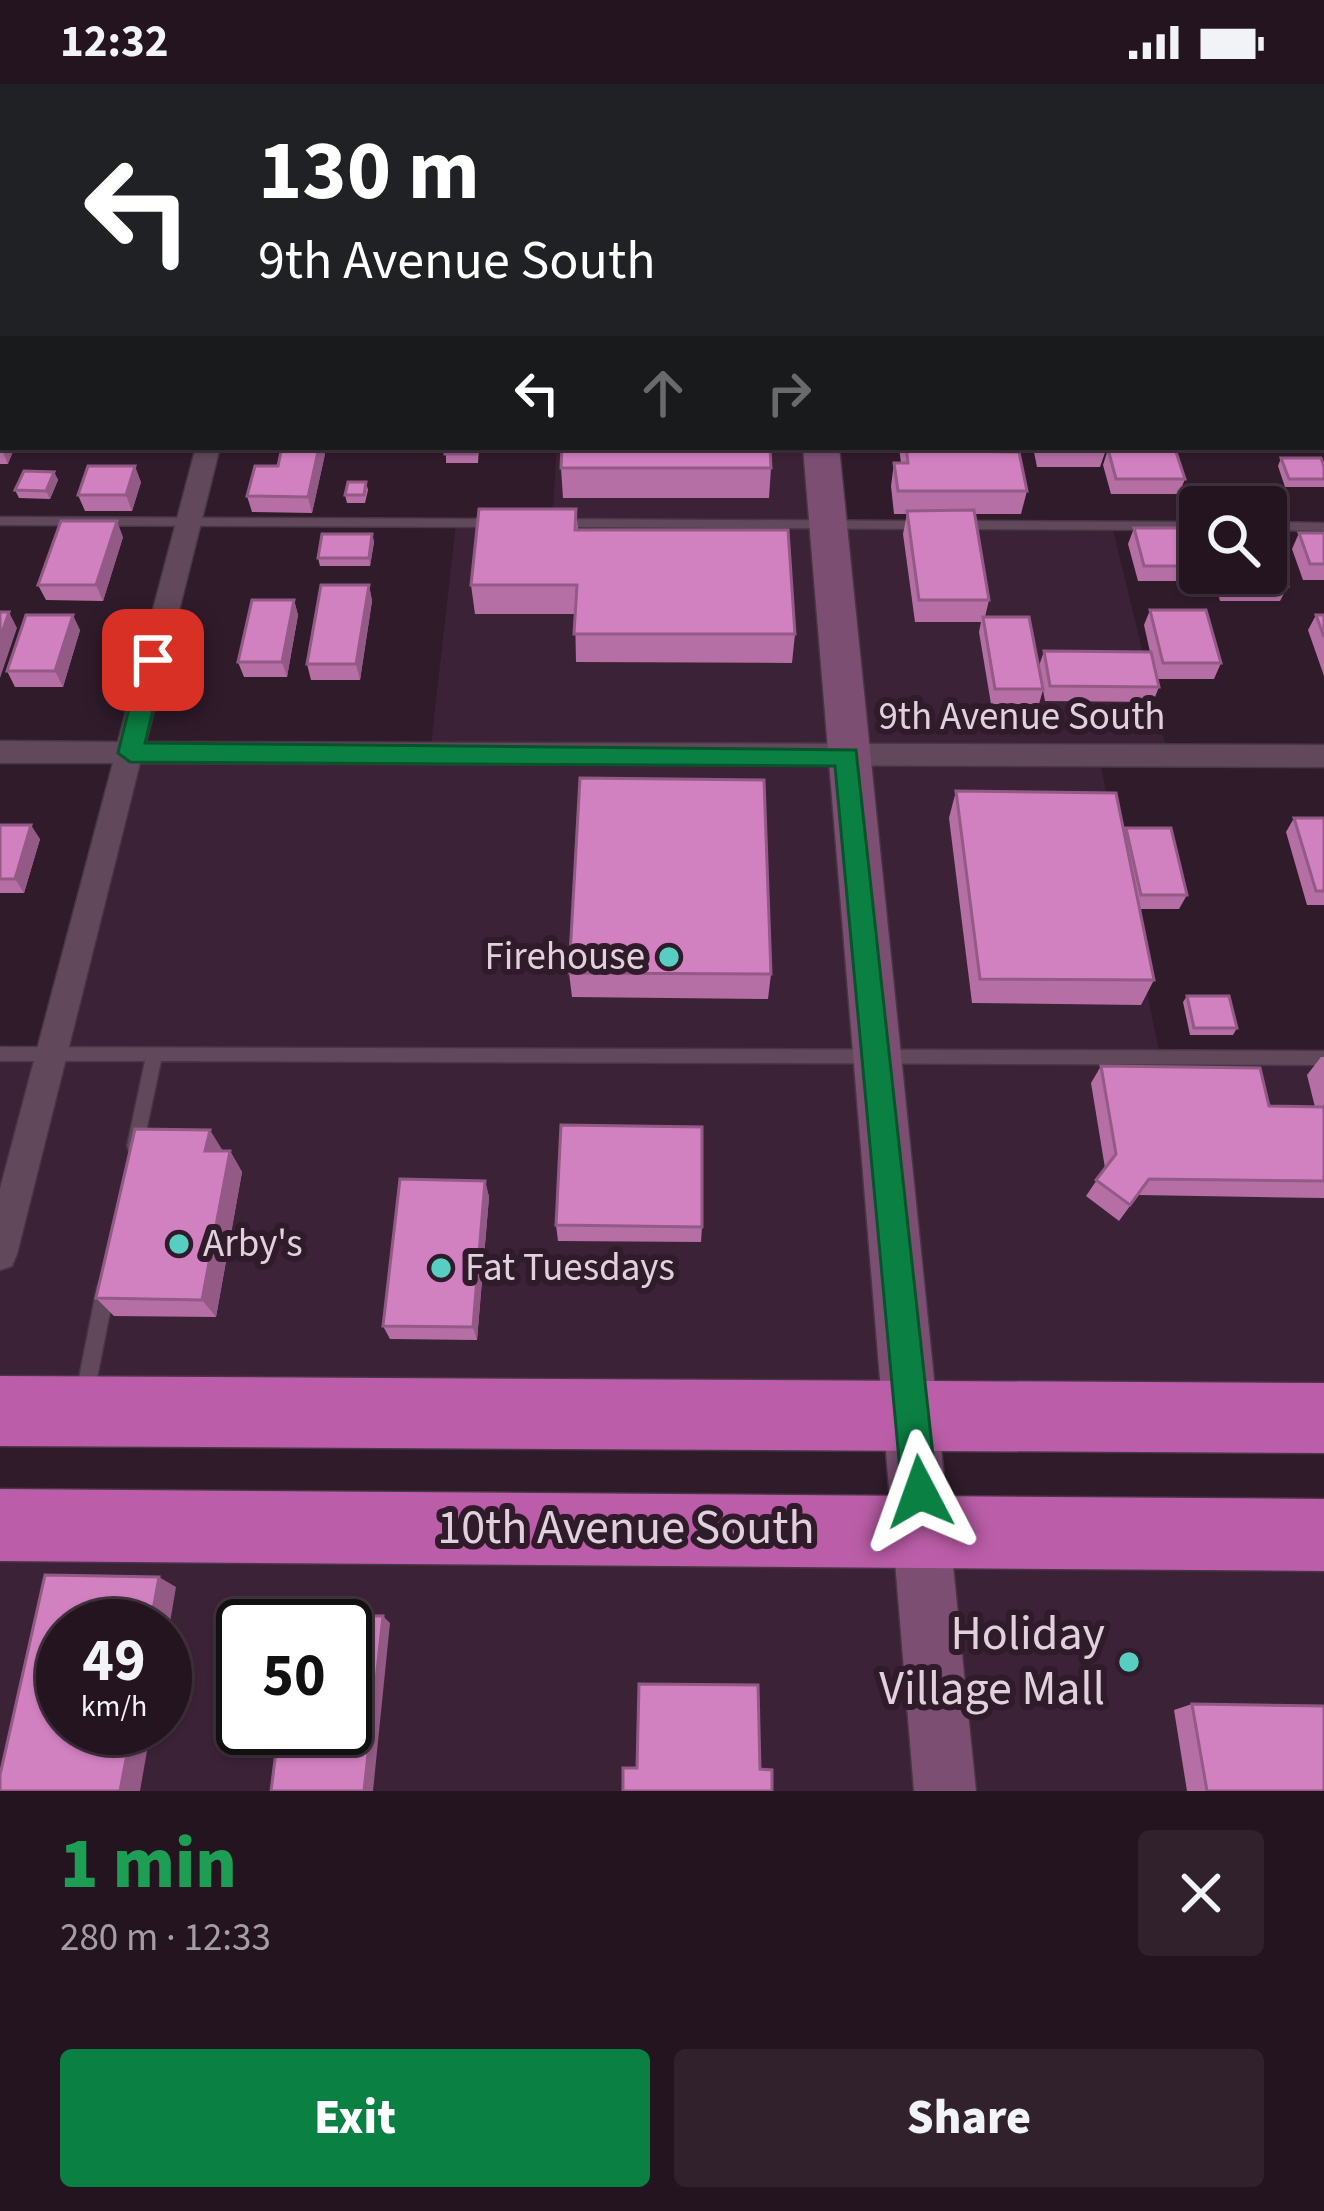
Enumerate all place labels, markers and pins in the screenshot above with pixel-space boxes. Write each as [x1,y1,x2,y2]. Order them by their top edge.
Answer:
pin [102,609,204,711]
place label: Firehouse [484,929,645,985]
marker: Firehouse [656,944,682,970]
place label: Arby's [203,1216,303,1272]
marker: Arby's [166,1231,192,1257]
place label: Fat Tuesdays [465,1240,675,1296]
marker: Fat Tuesdays [428,1255,454,1281]
place label: Holiday Village Mall [879,1600,1105,1723]
marker: Holiday Village Mall [1116,1649,1142,1675]

